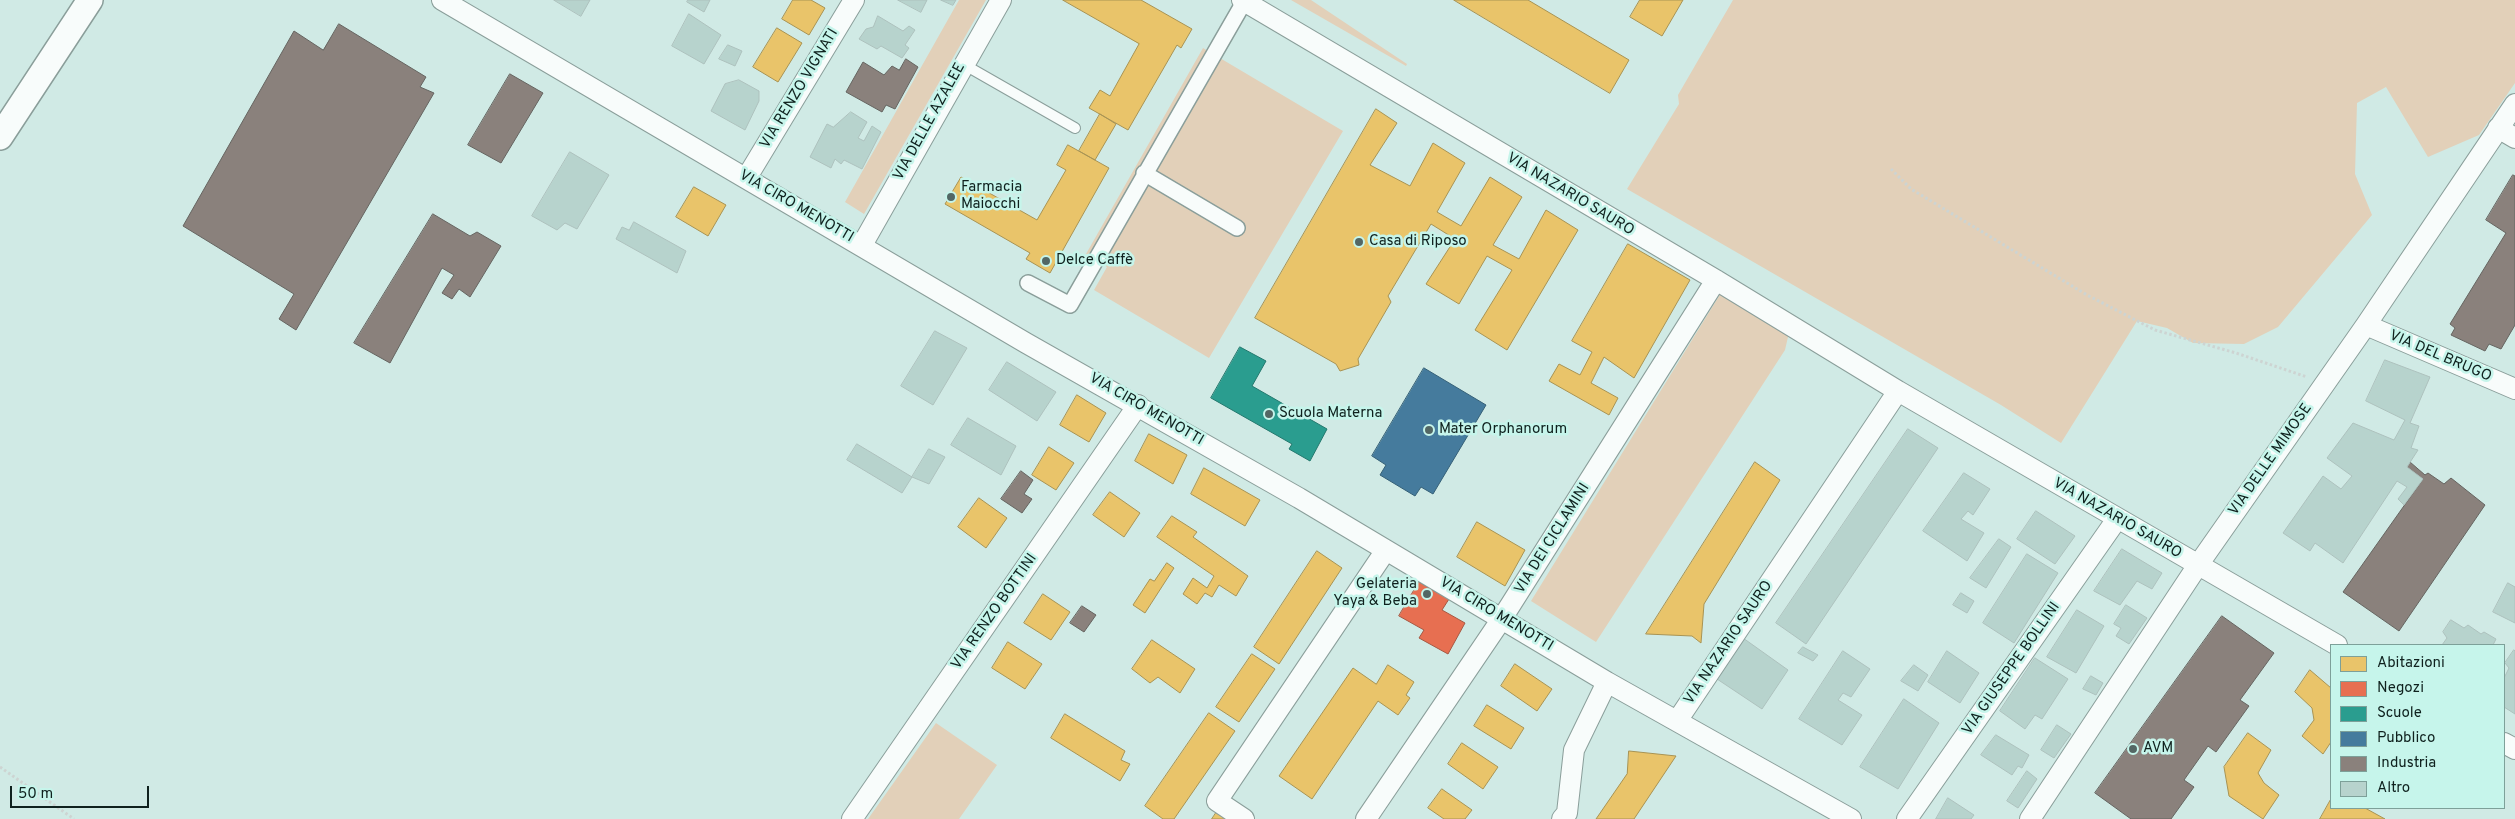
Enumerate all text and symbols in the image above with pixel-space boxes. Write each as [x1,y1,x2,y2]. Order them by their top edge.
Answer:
street label: VIA RENZO VIGNATI [757,26,843,152]
street label: VIA DELLE AZALEE [890,60,970,184]
street label: VIA NAZARIO SAURO [1503,150,1637,240]
street label: VIA CIRO MENOTTI [736,167,856,247]
place label: Farmacia Maiocchi [961,179,1022,214]
marker: Farmacia Maiocchi [945,191,957,203]
place label: Casa di Riposo [1369,233,1467,251]
marker: Casa di Riposo [1353,236,1365,248]
place label: Delce Caffè [1056,252,1133,270]
marker: Delce Caffè [1040,255,1052,267]
street label: VIA DEL BRUGO [2386,327,2494,387]
street label: VIA CIRO MENOTTI [1086,370,1206,450]
street label: VIA DELLE MIMOSE [2226,400,2316,520]
place label: Scuola Materna [1279,405,1382,423]
marker: Scuola Materna [1263,408,1275,420]
place label: Mater Orphanorum [1439,421,1567,439]
marker: Mater Orphanorum [1423,424,1435,436]
street label: VIA NAZARIO SAURO [2049,475,2185,563]
street label: VIA DEI CICLAMINI [1512,480,1594,598]
street label: VIA RENZO BOTTINI [948,551,1042,673]
street label: VIA CIRO MENOTTI [1436,574,1556,656]
place label: Gelateria Yaya & Beba [1333,576,1417,611]
street label: VIA NAZARIO SAURO [1681,578,1777,708]
marker: Gelateria Yaya & Beba [1421,588,1433,600]
street label: VIA GIUSEPPE BOLLINI [1959,599,2065,739]
legend [2330,644,2505,809]
text: Abitazioni [2377,654,2445,673]
text: Negozi [2377,679,2424,698]
text: Scuole [2377,704,2422,723]
text: Pubblico [2377,729,2435,748]
place label: AVM [2143,740,2173,758]
marker: AVM [2127,743,2139,755]
text: Industria [2377,754,2436,773]
scale bar [12,776,151,808]
text: Altro [2377,779,2410,798]
text: 50 m [18,785,53,804]

